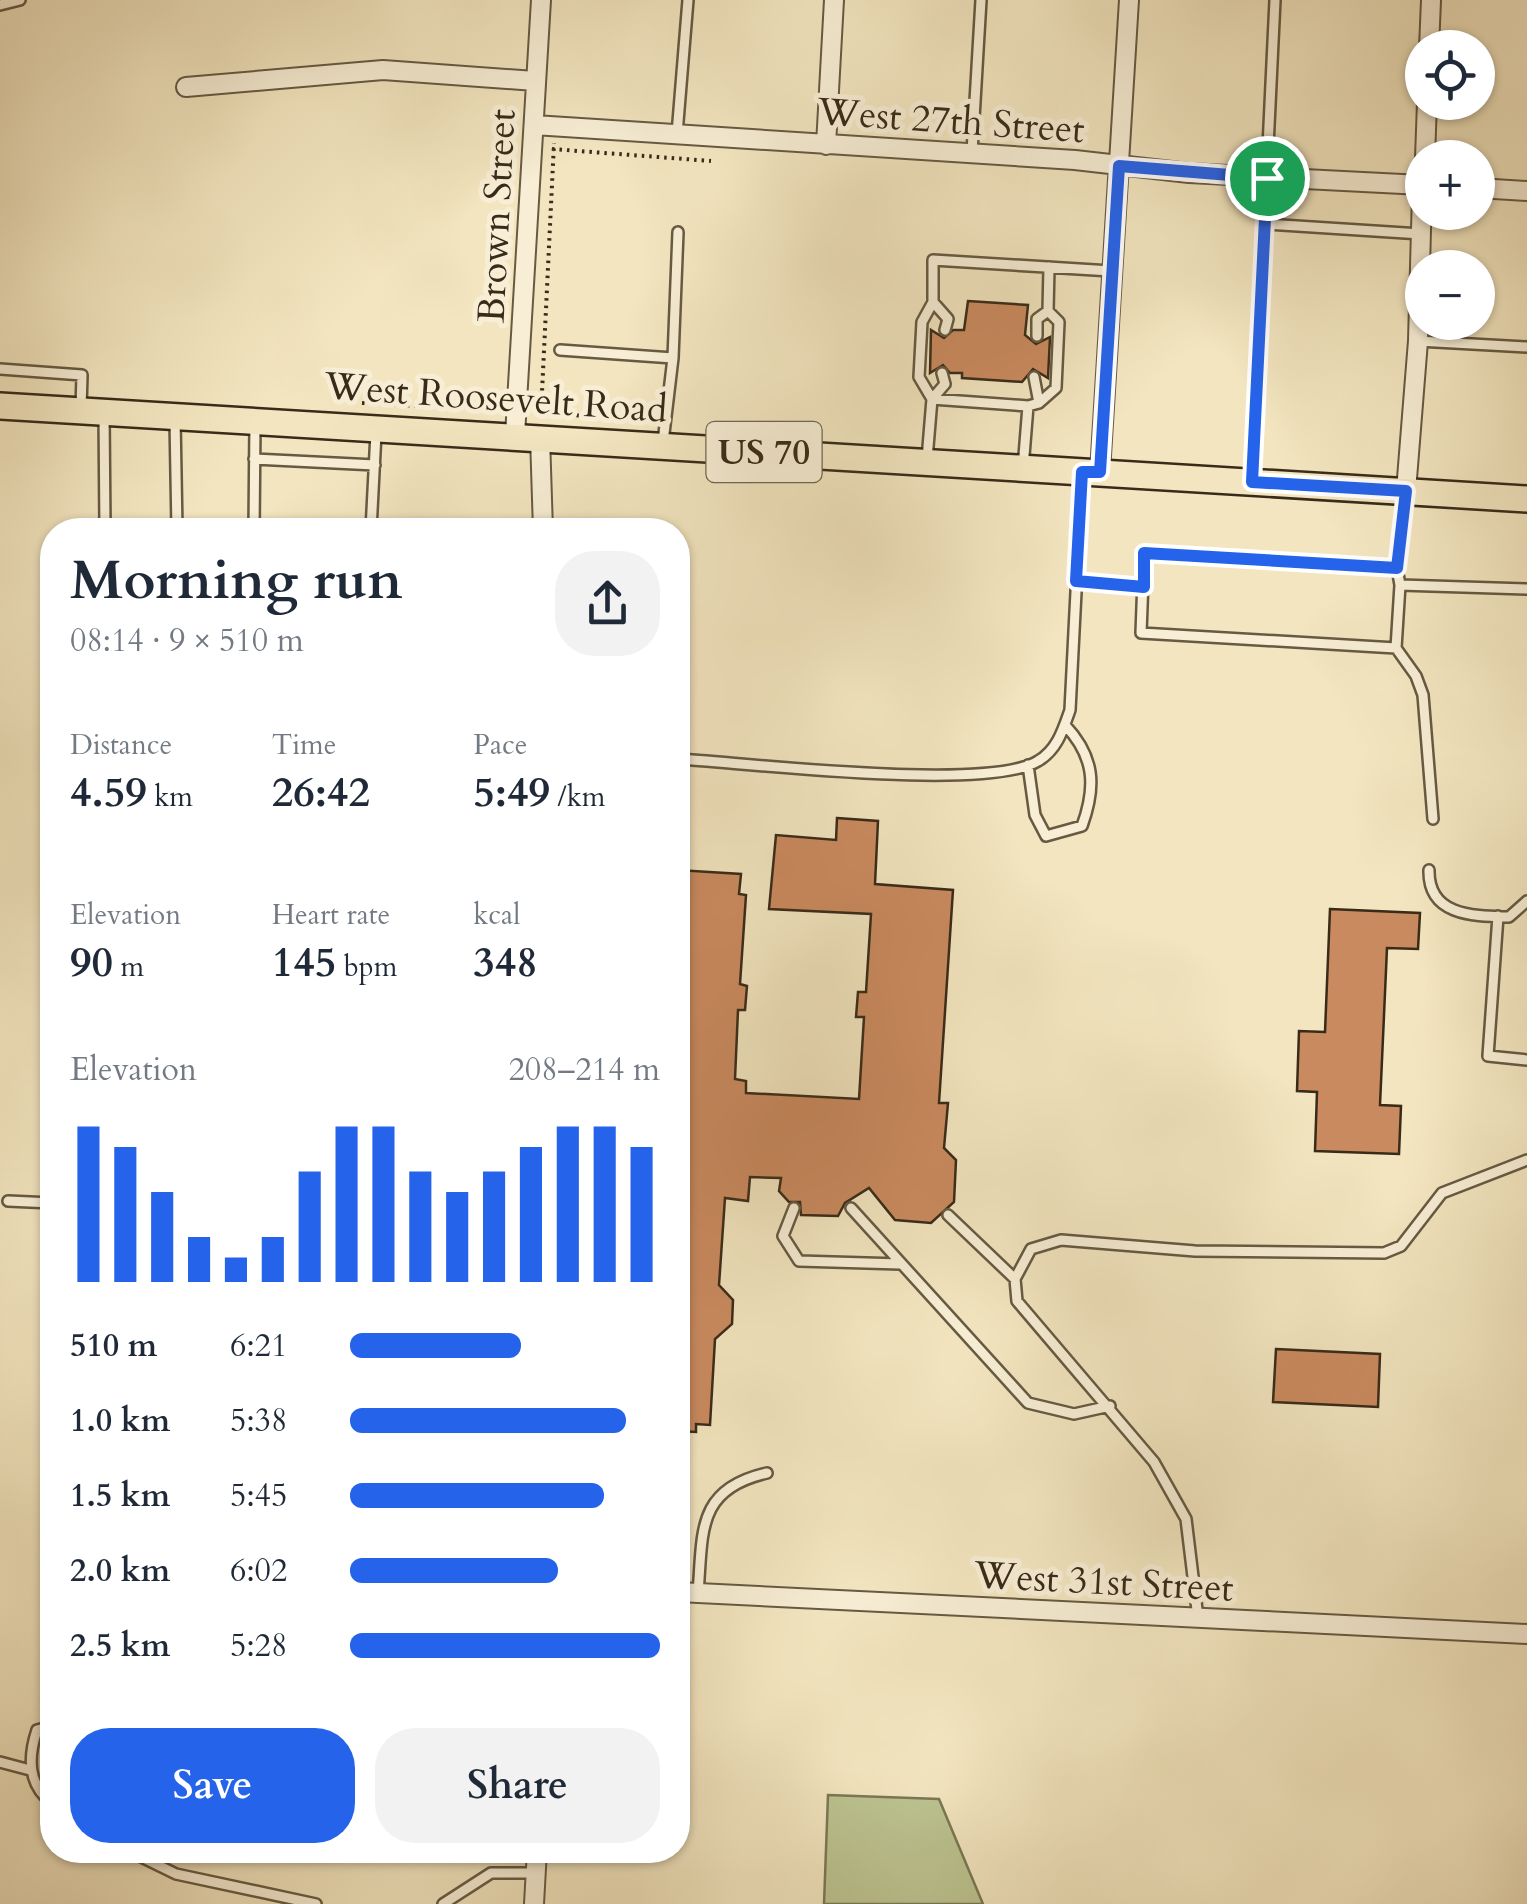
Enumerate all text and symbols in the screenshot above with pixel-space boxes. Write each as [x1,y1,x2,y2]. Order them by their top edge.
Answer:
map controls [1405,30,1495,340]
button: locate [1405,30,1495,120]
street label: West 27th Street [815,86,1086,156]
street label: Brown Street [465,108,529,324]
pin [1225,136,1310,221]
button: + [1405,140,1495,230]
icon: arrive [1240,151,1295,206]
button: − [1405,250,1495,340]
street label: West Roosevelt Road [322,360,669,436]
road number: US 70 [706,422,822,482]
text: Morning run [70,544,403,618]
button: share [555,551,660,656]
text: 08:14 · 9 × 510 m [70,619,304,663]
text: Distance [70,726,172,764]
text: Time [272,726,336,764]
text: Pace [473,726,527,764]
text: 4.59 [70,764,147,821]
text: 26:42 [272,764,370,821]
text: 5:49 [473,764,550,821]
text: km [147,778,193,816]
text: /km [550,778,605,816]
text: Elevation [70,896,181,934]
text: Heart rate [272,896,390,934]
text: kcal [473,896,520,934]
text: 90 [70,934,113,991]
text: 145 [272,934,336,991]
text: 348 [473,934,538,991]
text: m [113,948,144,986]
text: bpm [336,948,397,986]
text: Elevation [70,1048,197,1092]
text: 208–214 m [508,1048,660,1092]
text: 510 m [70,1324,157,1368]
text: 6:21 [230,1324,287,1368]
text: 1.0 km [70,1399,170,1443]
text: 5:38 [230,1399,287,1443]
text: 1.5 km [70,1474,170,1518]
text: 5:45 [230,1474,287,1518]
text: 2.0 km [70,1549,170,1593]
text: 6:02 [230,1549,287,1593]
street label: West 31st Street [972,1549,1235,1615]
text: 2.5 km [70,1624,170,1668]
text: 5:28 [230,1624,287,1668]
button: Save [70,1728,355,1843]
button: Share [375,1728,660,1843]

